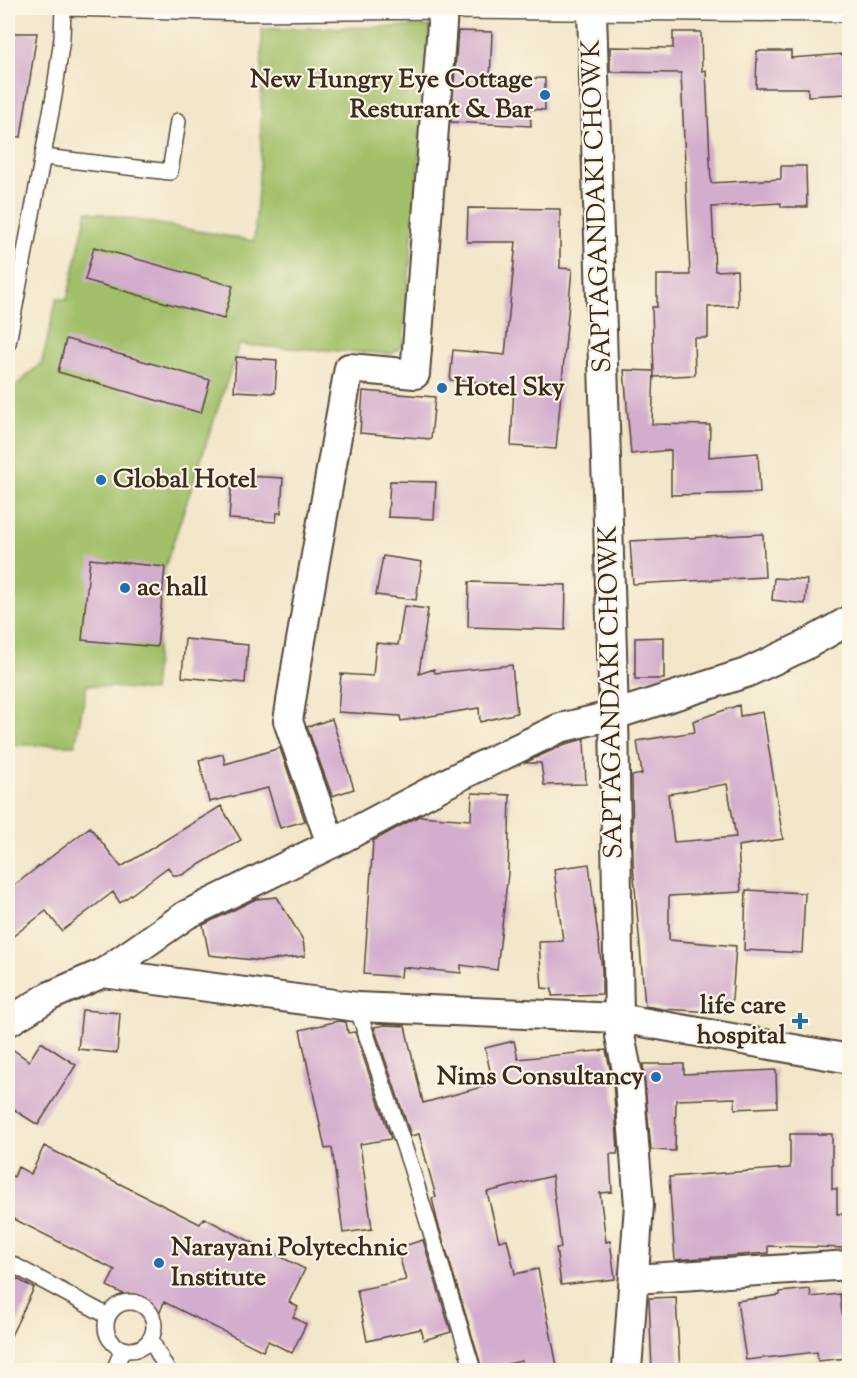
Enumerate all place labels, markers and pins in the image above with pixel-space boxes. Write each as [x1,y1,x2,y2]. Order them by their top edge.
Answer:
place label: New Hungry Eye Cottage Resturant & Bar [250,62,533,129]
marker: New Hungry Eye Cottage Resturant & Bar [538,88,552,102]
place label: Hotel Sky [454,370,565,407]
marker: Hotel Sky [435,381,449,395]
place label: Global Hotel [113,462,258,499]
marker: Global Hotel [94,473,108,487]
place label: ac hall [137,570,208,607]
marker: ac hall [118,581,132,595]
place label: life care hospital [697,988,787,1055]
marker: life care hospital [791,1012,809,1030]
place label: Nims Consultancy [437,1059,644,1096]
marker: Nims Consultancy [649,1070,663,1084]
place label: Narayani Polytechnic Institute [171,1230,408,1297]
marker: Narayani Polytechnic Institute [152,1256,166,1270]

